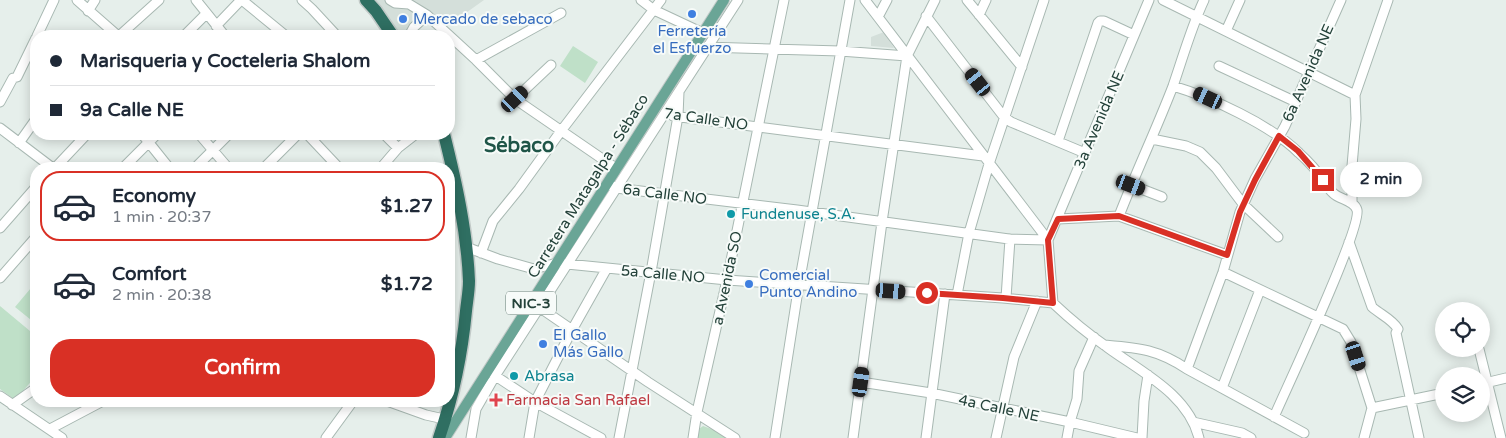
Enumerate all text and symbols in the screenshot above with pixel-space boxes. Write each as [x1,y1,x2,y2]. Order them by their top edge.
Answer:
marker: Ferretería el Esfuerzo [686,8,698,20]
place label: Mercado de sebaco [413,10,553,28]
marker: Mercado de sebaco [397,13,409,25]
street label: 6a Avenida NE [1278,21,1338,125]
place label: Ferretería el Esfuerzo [653,22,731,57]
text: Marisqueria y Cocteleria Shalom [80,50,370,72]
car [962,66,993,98]
street label: 3a Avenida NE [1070,68,1128,172]
car [498,83,531,115]
car [1191,85,1224,111]
street label: Carretera Matagalpa - Sébaco [524,91,652,281]
text: 9a Calle NE [80,99,184,121]
street label: 7a Calle NO [663,104,749,134]
district label: Sébaco [484,134,554,158]
callout: 2 min [1340,162,1423,198]
route end [1312,169,1334,191]
text: 2 min [1360,169,1402,189]
car [1114,173,1147,197]
street label: 6a Calle NO [622,180,708,208]
icon: car [52,184,97,229]
text: Economy [112,185,196,207]
text: $1.27 [381,195,433,217]
place label: Fundenuse, S.A. [741,205,856,223]
text: 1 min · 20:37 [112,207,211,227]
marker: Fundenuse, S.A. [725,208,737,220]
street label: a Avenida SO [708,229,746,327]
street label: 5a Calle NO [620,261,706,287]
icon: car [52,262,97,307]
text: Comfort [112,263,186,285]
place label: Comercial Punto Andino [759,266,857,301]
text: $1.72 [381,273,433,295]
marker: Comercial Punto Andino [743,278,755,290]
car [875,282,906,300]
route start [916,282,938,304]
text: 2 min · 20:38 [112,285,211,305]
road number: NIC-3 [506,292,556,314]
map controls [1435,302,1490,422]
button: locate [1435,302,1490,357]
place label: El Gallo Más Gallo [553,326,623,361]
marker: El Gallo Más Gallo [537,338,549,350]
button: Confirm [50,339,435,397]
car [1344,339,1367,373]
car [851,366,870,398]
place label: Abrasa [524,367,574,385]
button: layers [1435,367,1490,422]
marker: Abrasa [508,370,520,382]
place label: Farmacia San Rafael [506,391,650,409]
street label: 4a Calle NE [957,391,1041,425]
marker: Farmacia San Rafael [490,394,502,406]

